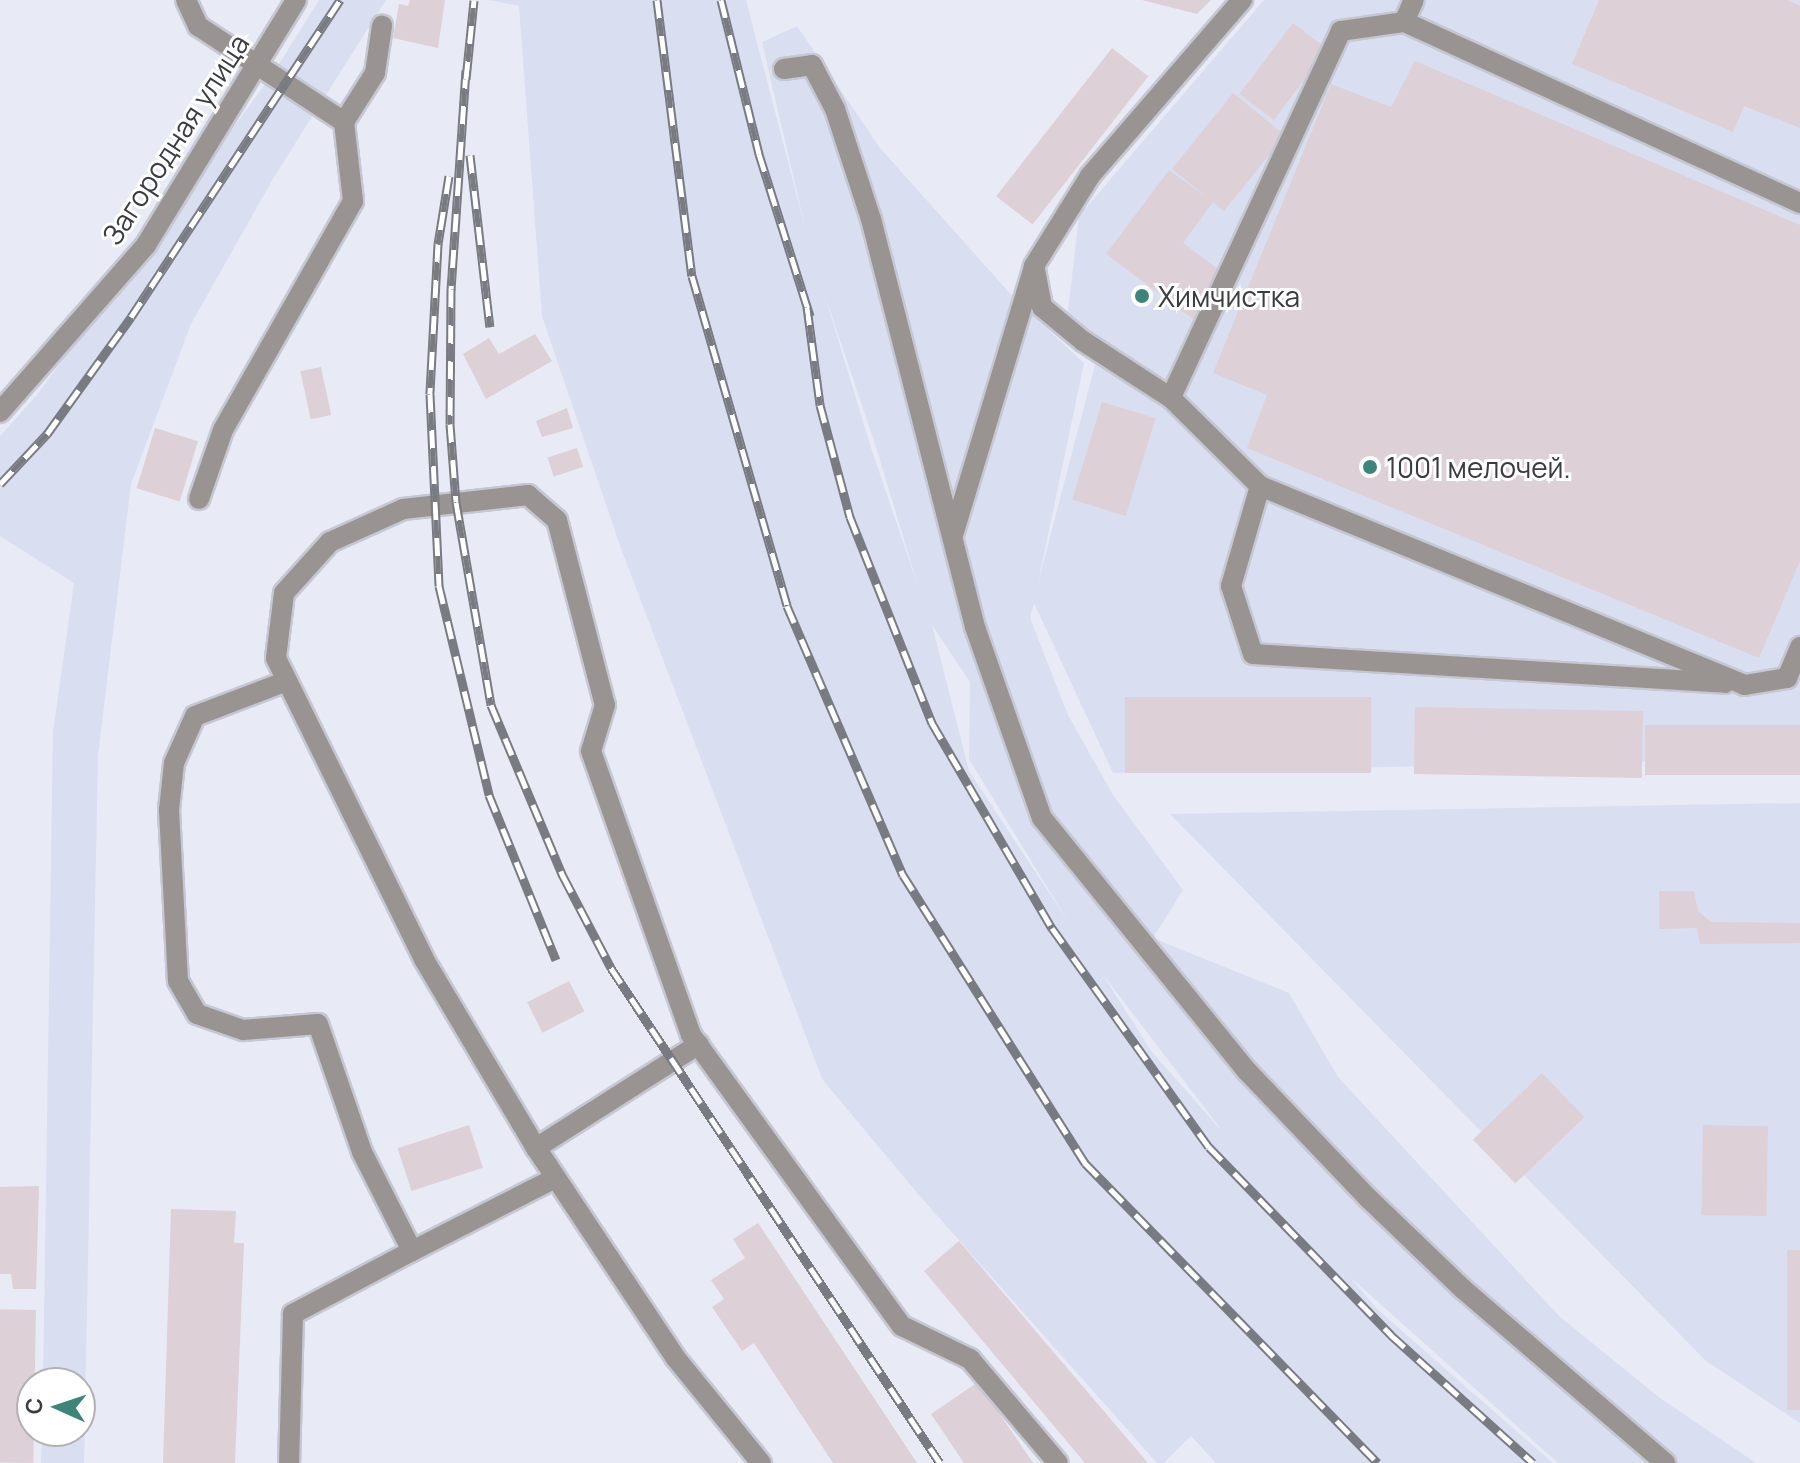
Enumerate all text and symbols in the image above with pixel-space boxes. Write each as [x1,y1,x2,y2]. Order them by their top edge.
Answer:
street label: Загородная улица [95,28,255,250]
place label: Химчистка [1158,279,1300,313]
marker: Химчистка [1133,287,1151,305]
place label: 1001 мелочей. [1386,450,1571,484]
marker: 1001 мелочей. [1361,458,1379,476]
north arrow [16,1367,96,1447]
text: С [19,1397,49,1415]

